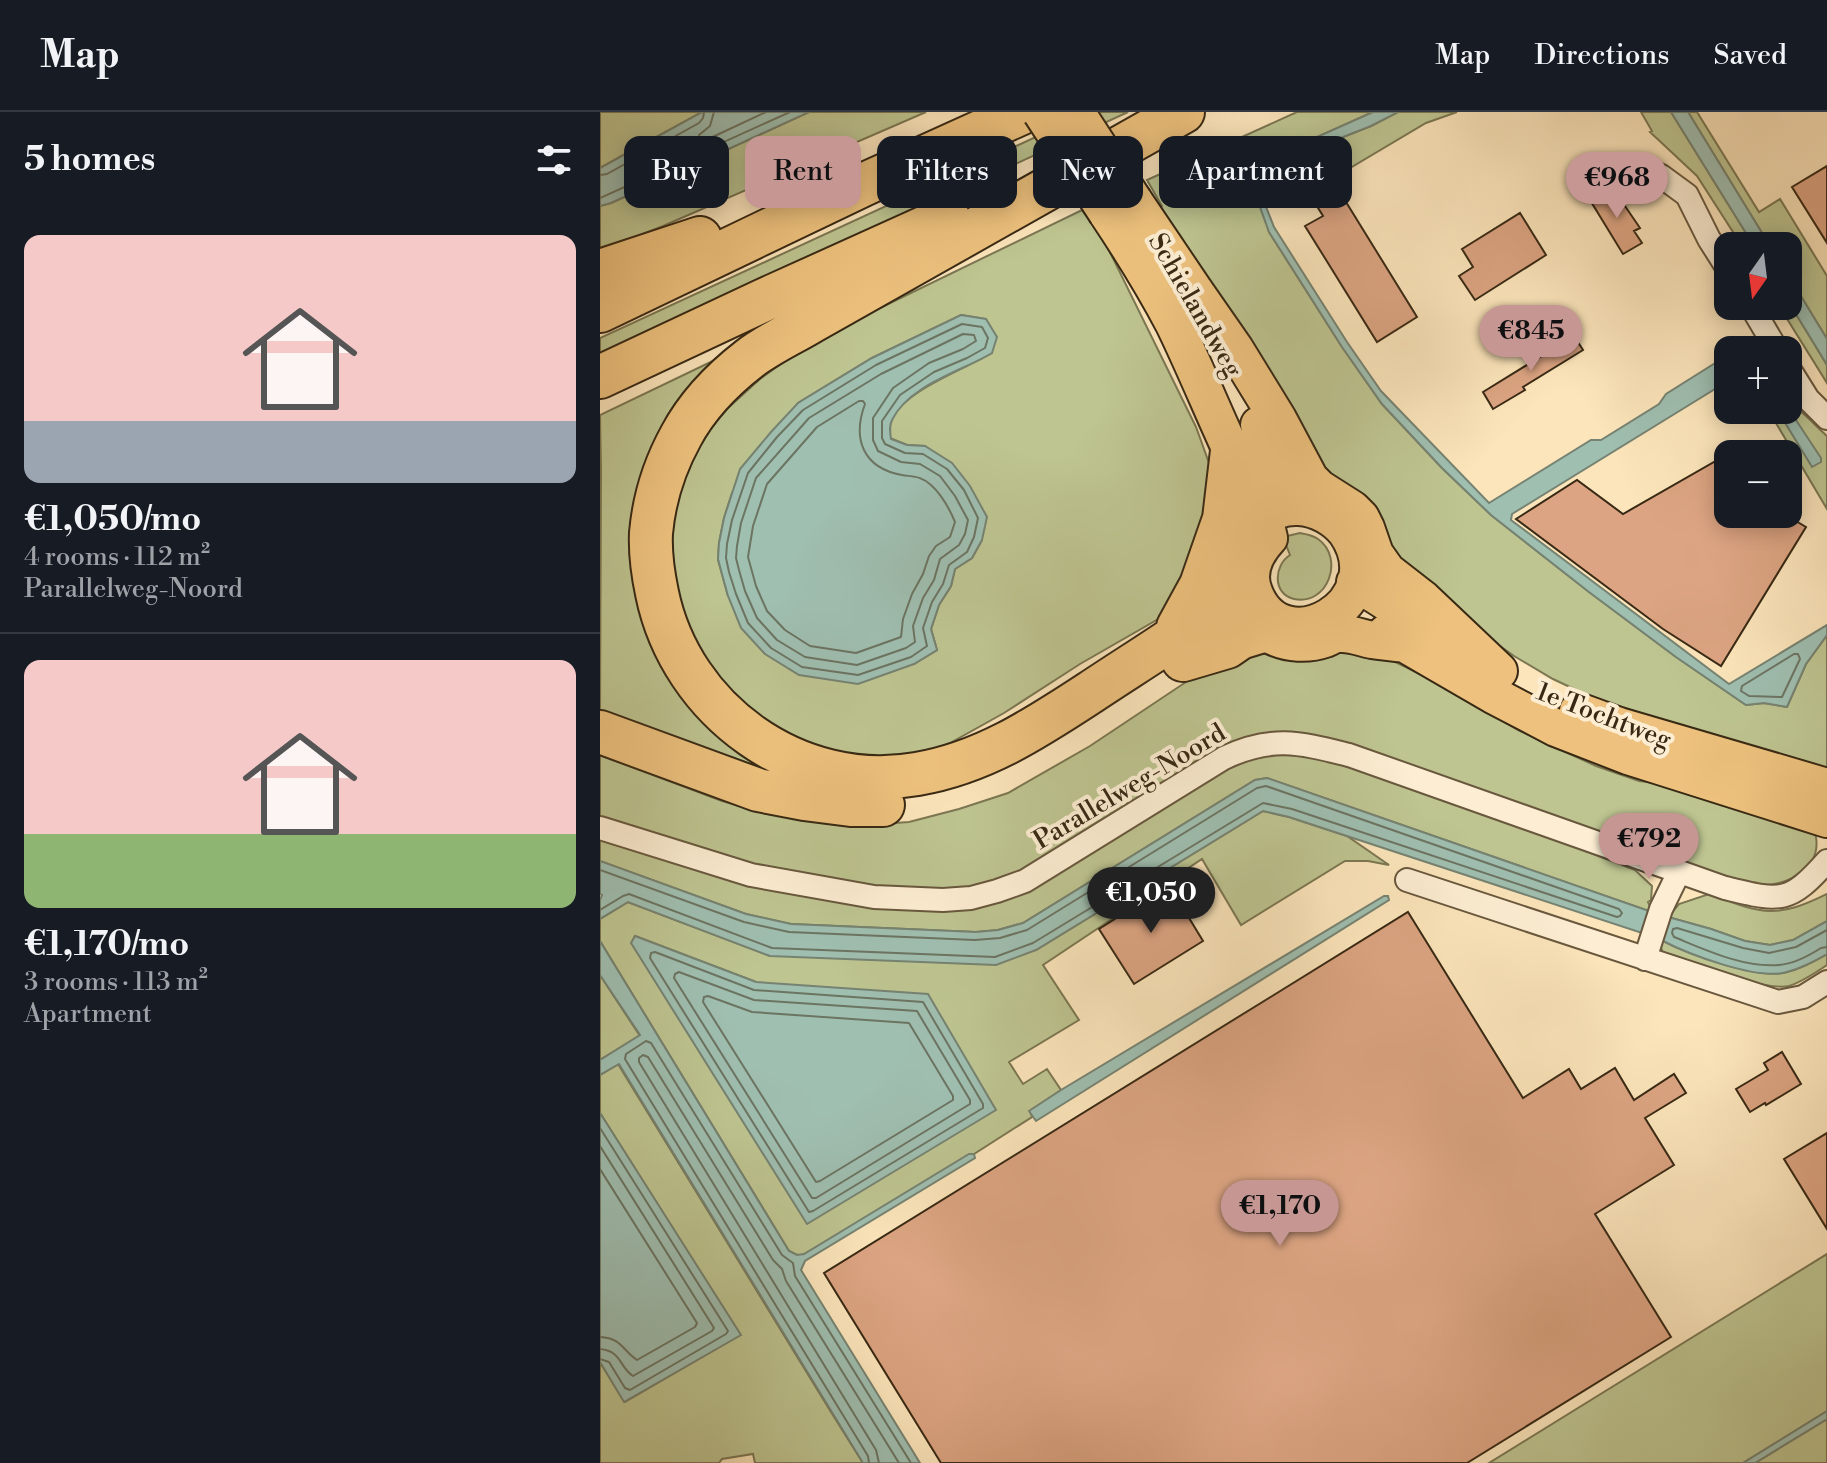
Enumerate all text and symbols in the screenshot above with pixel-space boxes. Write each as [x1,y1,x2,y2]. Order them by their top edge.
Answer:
text: Map [40,32,120,79]
text: Map [1435,38,1490,73]
text: Directions [1534,38,1669,73]
text: Saved [1713,38,1787,73]
chip: Buy [624,136,729,208]
chip: Rent [745,136,861,208]
chip: Filters [877,136,1017,208]
chip: New [1033,136,1143,208]
chip: Apartment [1159,136,1352,208]
icon: filters [532,138,576,182]
text: 5 homes [24,139,155,181]
pin: €968 [1570,152,1664,220]
text: €968 [1584,162,1650,194]
street label: Schielandweg [1141,228,1249,384]
north arrow [1714,232,1802,320]
map controls [1714,232,1802,528]
icon: home [228,287,372,431]
pin: €845 [1484,305,1578,373]
text: €845 [1497,315,1565,347]
button: + [1714,336,1802,424]
button: − [1714,440,1802,528]
text: €1,050/mo [24,499,201,541]
text: 4 rooms · 112 m² [24,541,210,573]
text: Parallelweg-Noord [24,573,243,605]
street label: 1e Tochtweg [1532,676,1676,757]
icon: home [228,712,372,856]
street label: Parallelweg-Noord [1028,717,1232,857]
pin: €792 [1602,813,1696,881]
text: €792 [1617,823,1681,855]
pin: €1,050 [1086,867,1216,935]
text: €1,050 [1105,877,1197,909]
text: €1,170/mo [24,924,189,966]
text: 3 rooms · 113 m² [24,966,208,998]
text: Apartment [24,998,152,1030]
pin: €1,170 [1215,1180,1345,1248]
text: €1,170 [1239,1190,1321,1222]

